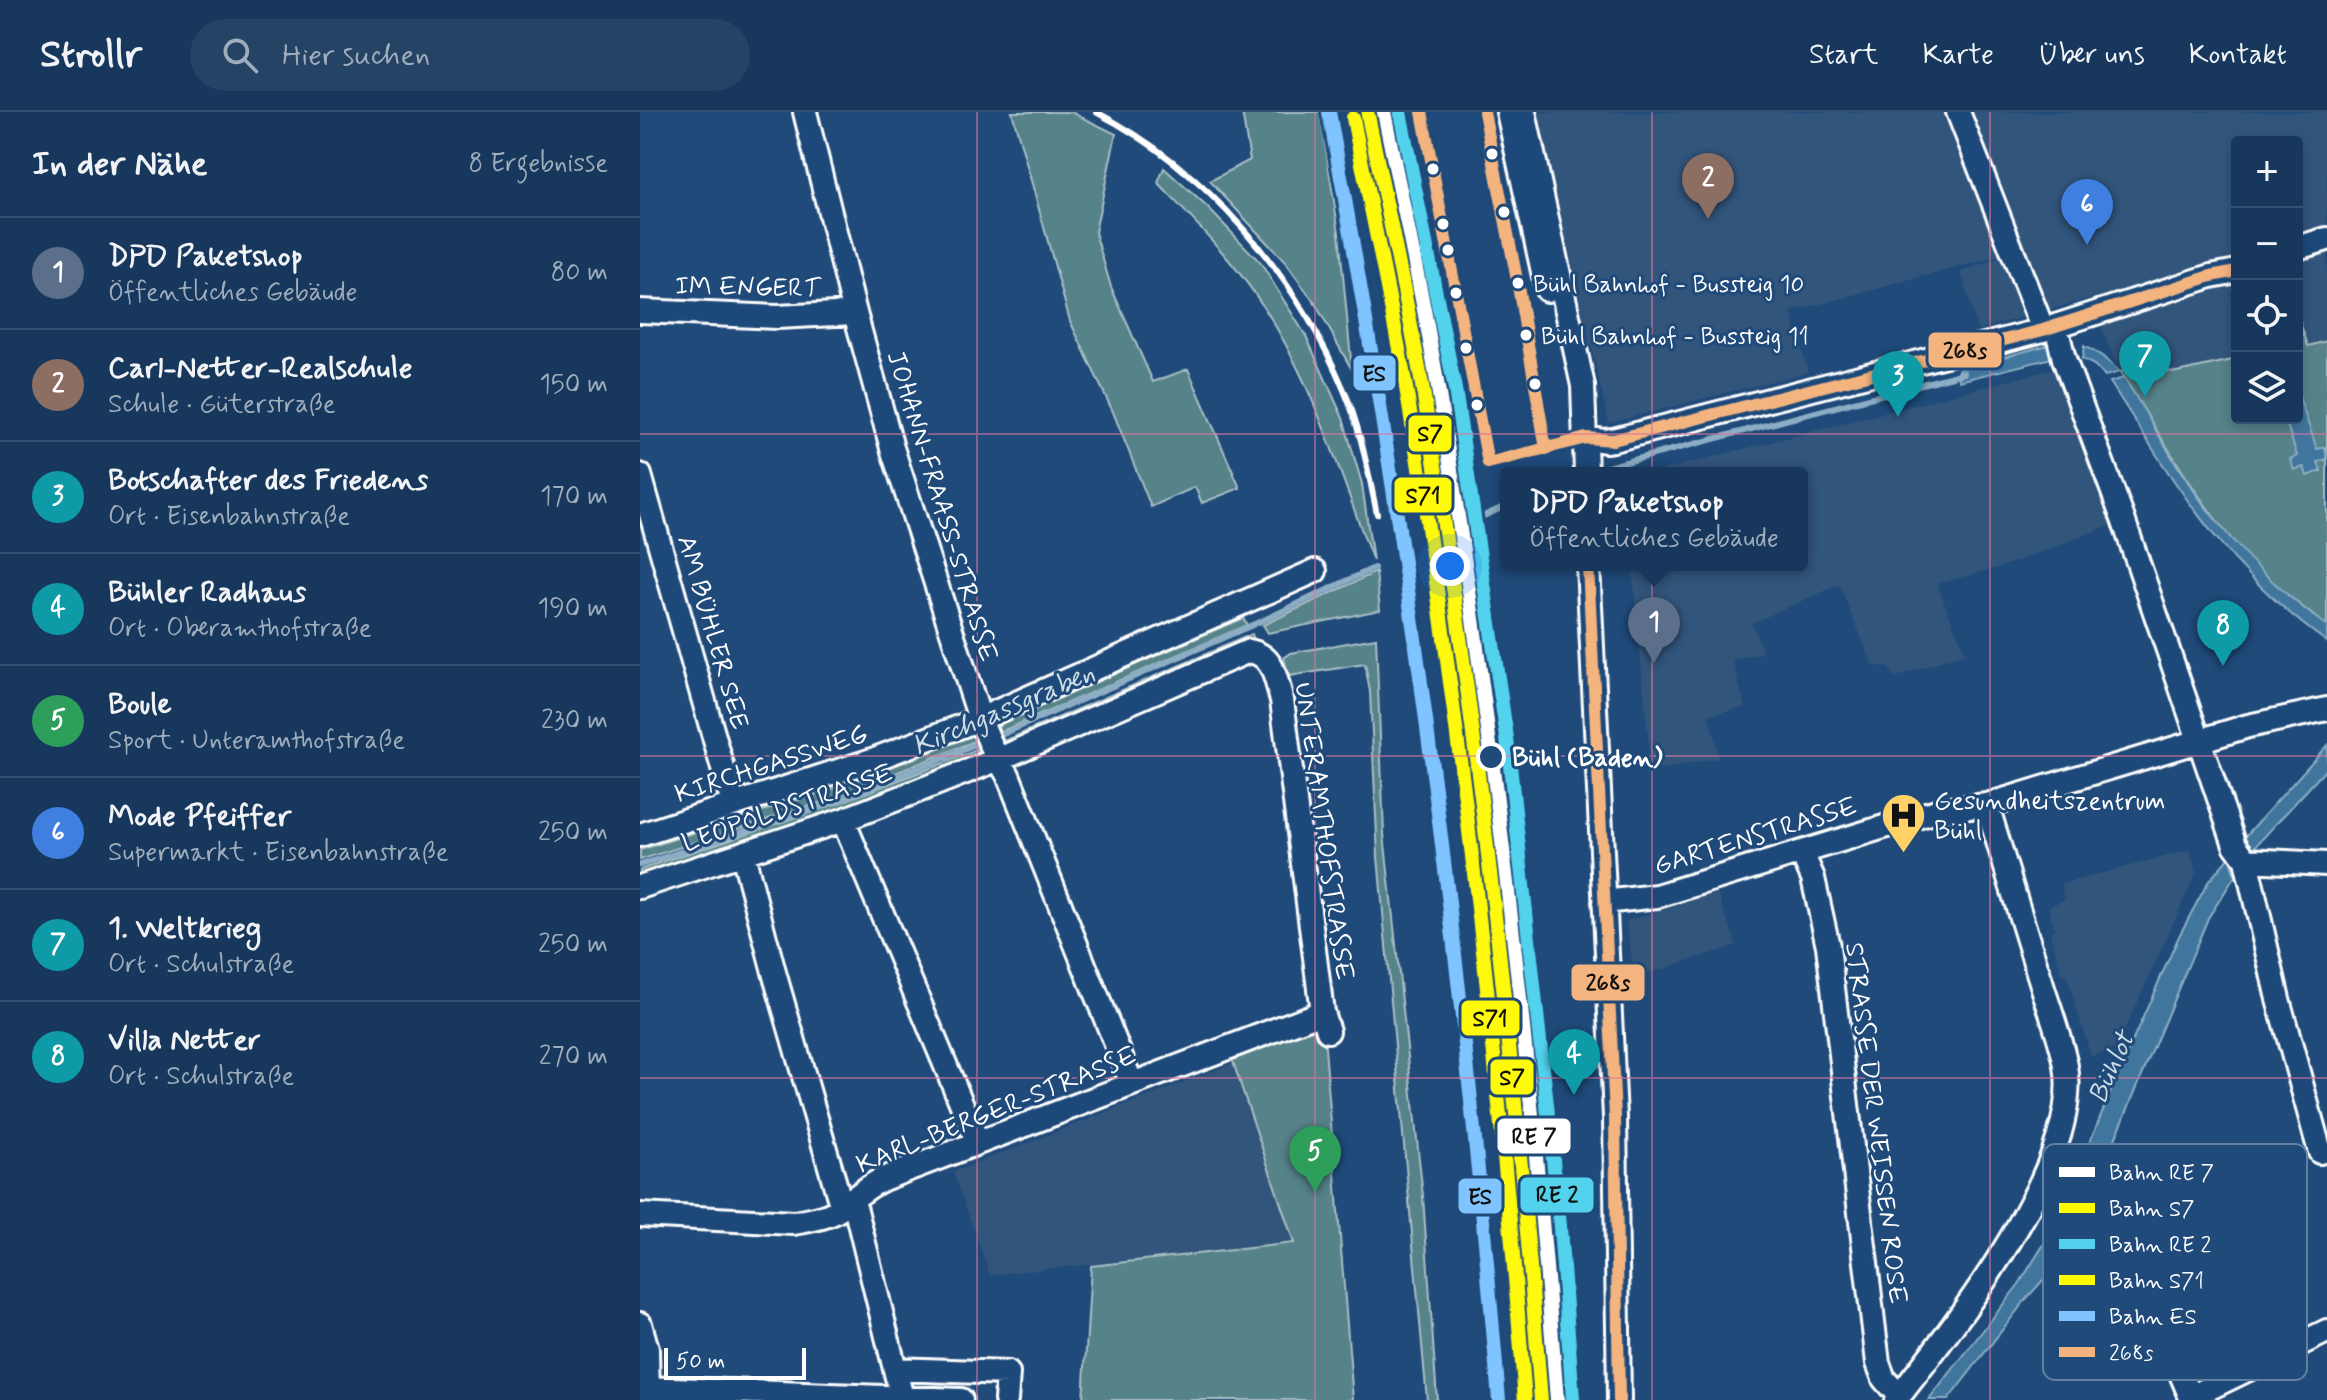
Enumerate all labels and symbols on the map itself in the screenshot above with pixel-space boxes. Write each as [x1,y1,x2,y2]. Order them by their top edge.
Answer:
unlabelled marker [1484,146,1500,162]
pin: 2 [1682,153,1734,219]
unlabelled marker [1425,161,1441,177]
pin: 6 [2061,179,2113,245]
unlabelled marker [1496,204,1512,220]
unlabelled marker [1435,216,1451,232]
unlabelled marker [1440,242,1456,258]
street label: IM ENGERT [675,270,822,306]
place label: Bühl Bahnhof - Bussteig 10 [1533,270,1804,301]
marker: Bühl Bahnhof - Bussteig 10 [1510,275,1526,291]
unlabelled marker [1448,285,1464,301]
place label: Bühl Bahnhof - Bussteig 11 [1541,322,1809,353]
marker: Bühl Bahnhof - Bussteig 11 [1518,327,1534,343]
line badge: 268s [1927,331,2003,369]
pin: 7 [2119,331,2171,397]
text: 268s [1943,338,1988,366]
unlabelled marker [1458,340,1474,356]
street label: JOHANN-FRAASS-STRASSE [878,347,1005,666]
pin: 3 [1872,351,1924,417]
line badge: ES [1352,354,1397,392]
text: ES [1362,361,1386,389]
unlabelled marker [1527,376,1543,392]
unlabelled marker [1469,397,1485,413]
line badge: S7 [1407,414,1453,453]
text: S7 [1417,421,1443,449]
line badge: S71 [1393,476,1453,514]
text: S71 [1405,483,1441,511]
street label: AM BÜHLER SEE [668,532,756,733]
your location [1430,546,1470,586]
pin: 1 [1628,597,1680,663]
pin: 8 [2197,600,2249,666]
water label: Kirchgassgraben [907,655,1101,765]
street label: UNTERAMTHOFSTRASSE [1285,680,1361,982]
street label: KIRCHGASSWEG [671,718,872,812]
place label: Bühl (Baden) [1512,742,1663,776]
marker: Bühl (Baden) [1477,743,1505,771]
street label: LEOPOLDSTRASSE [677,757,898,861]
place label: Gesundheitszentrum Bühl [1934,785,2165,849]
street label: GARTENSTRASSE [1650,790,1861,884]
hospital icon: Gesundheitszentrum Bühl [1879,791,1927,854]
street label: STRASSE DER WEISSEN ROSE [1836,941,1914,1306]
line badge: 268s [1570,963,1646,1002]
text: 268s [1586,970,1631,998]
line badge: S71 [1460,999,1521,1037]
text: S71 [1472,1006,1508,1034]
water label: Bühlot [2080,1024,2146,1110]
pin: 4 [1548,1029,1600,1095]
street label: KARL-BERGER-STRASSE [852,1039,1142,1183]
line badge: S7 [1489,1058,1535,1096]
text: S7 [1499,1065,1525,1093]
line badge: RE 7 [1496,1117,1572,1155]
text: RE 7 [1512,1124,1557,1152]
pin: 5 [1289,1126,1341,1192]
legend [2043,1144,2307,1380]
text: Bahn RE 7 [2109,1160,2214,1188]
line badge: RE 2 [1519,1176,1595,1214]
line badge: ES [1457,1177,1503,1215]
text: RE 2 [1536,1182,1578,1210]
text: ES [1468,1184,1492,1212]
text: Bahn S7 [2109,1196,2194,1224]
text: Bahn RE 2 [2109,1232,2212,1260]
text: Bahn S71 [2109,1268,2204,1296]
text: Bahn ES [2109,1304,2197,1332]
text: 268s [2109,1340,2154,1368]
scale bar [664,1344,806,1380]

